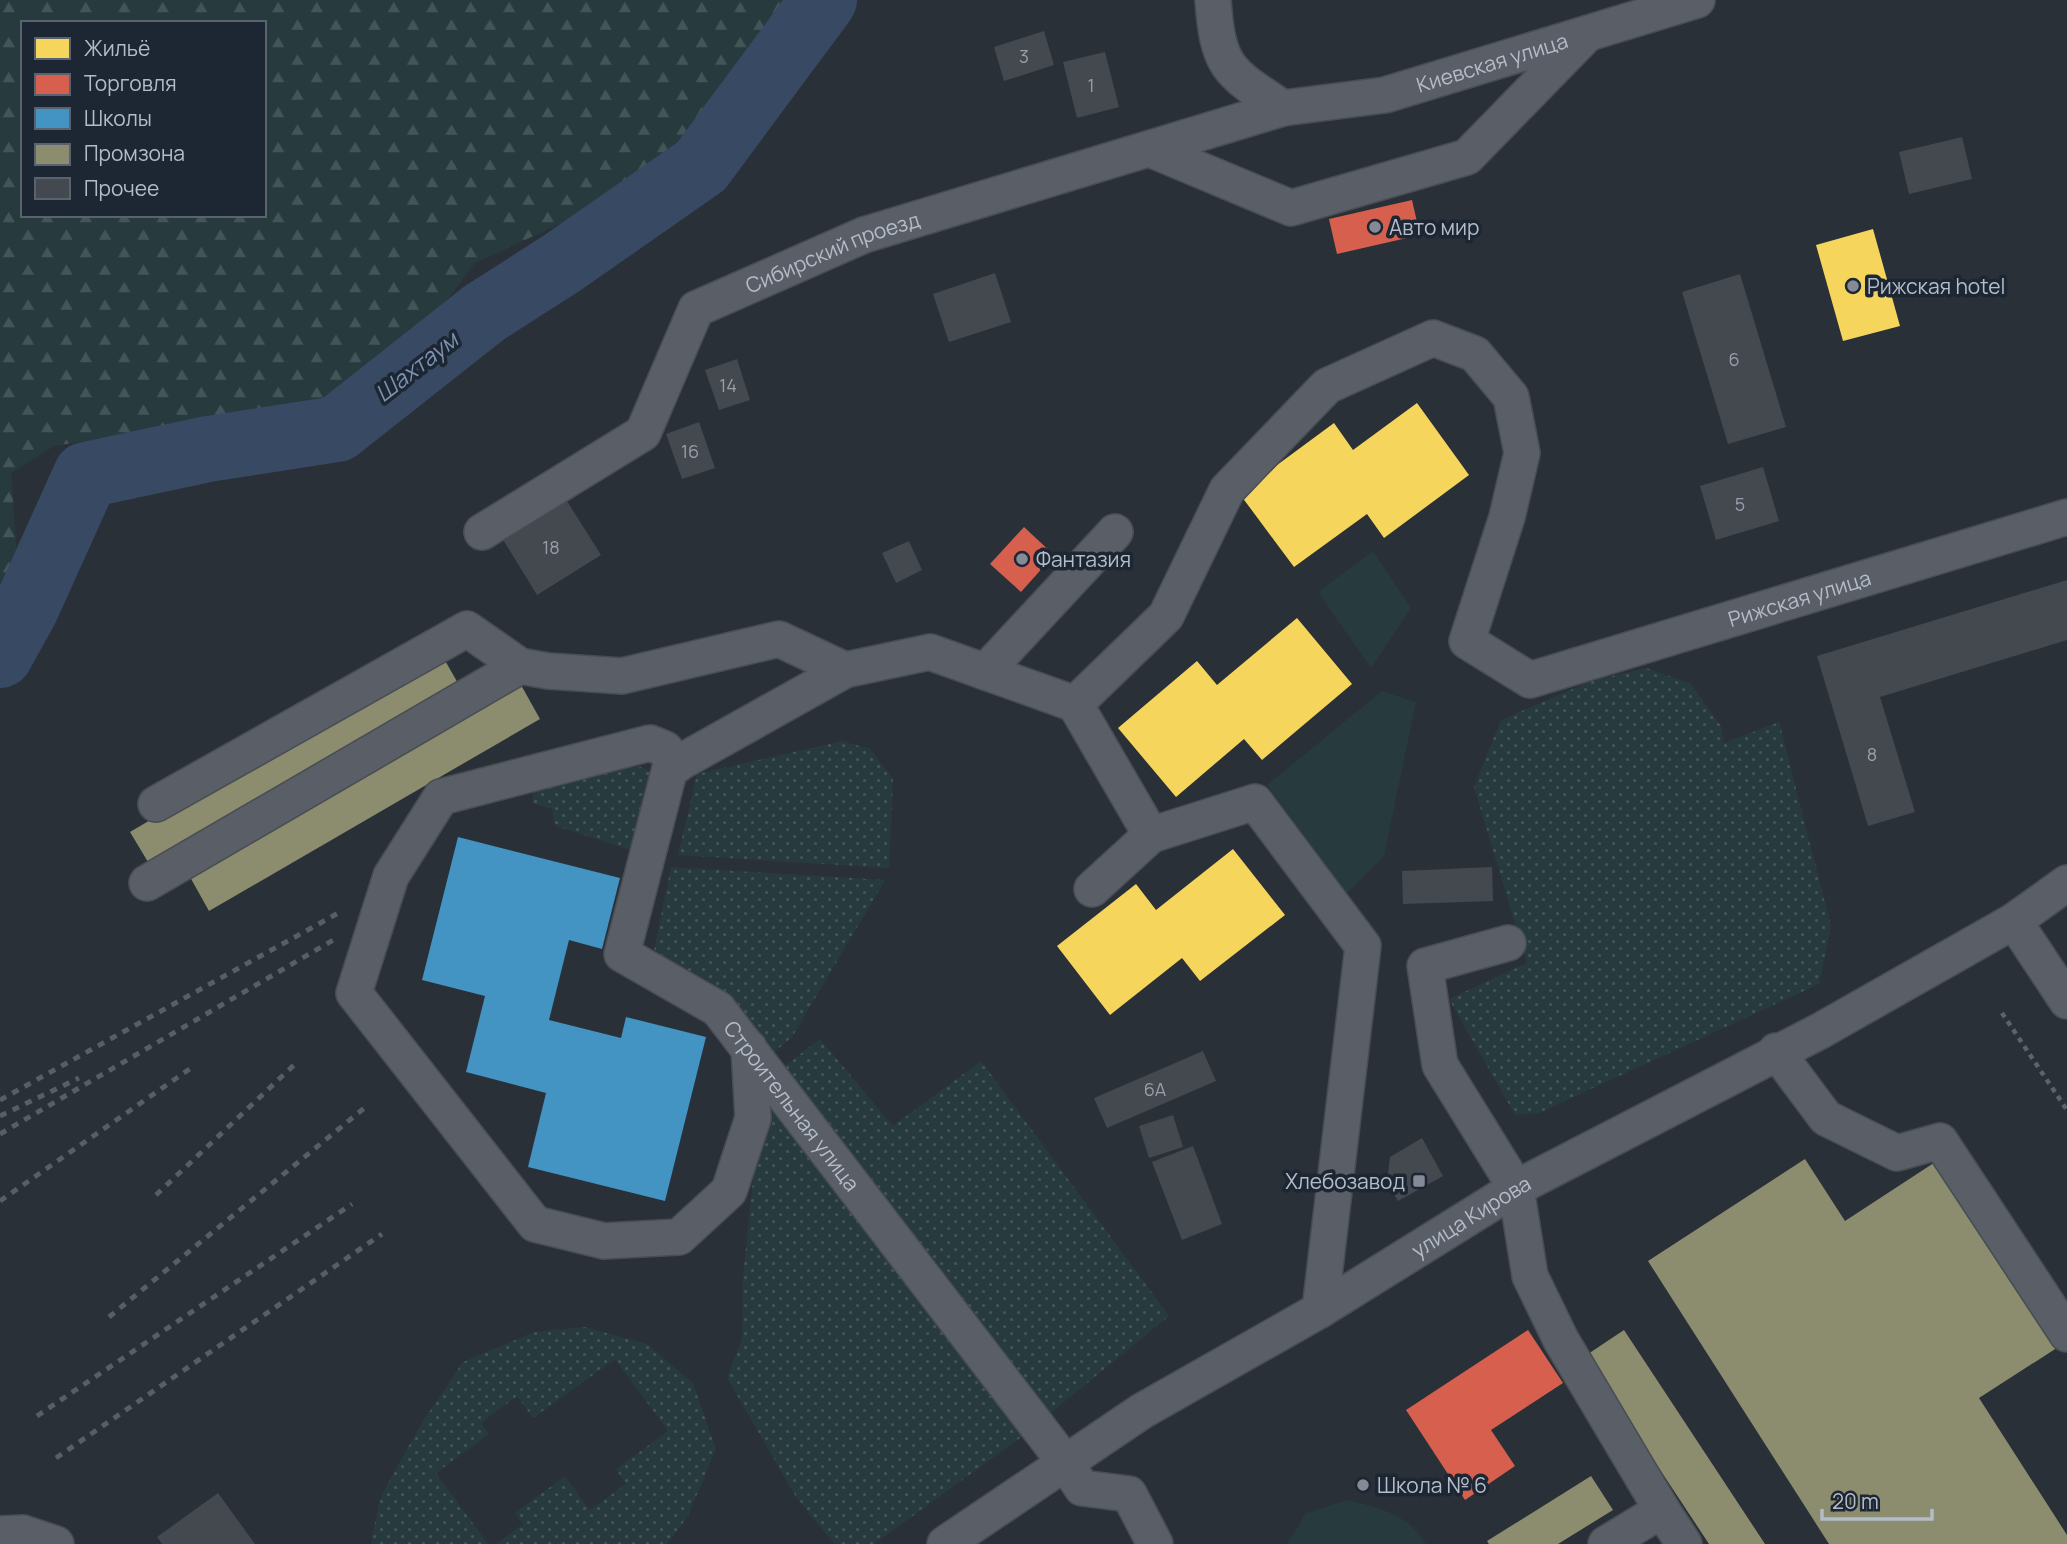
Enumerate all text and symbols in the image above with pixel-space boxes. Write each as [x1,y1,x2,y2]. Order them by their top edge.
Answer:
legend [21,21,266,217]
street label: Киевская улица [1413,26,1571,99]
text: Жильё [84,34,150,62]
house number: 3 [1019,44,1029,68]
text: Торговля [84,69,177,97]
house number: 1 [1087,73,1095,97]
text: Школы [84,104,152,132]
text: Промзона [84,139,185,167]
text: Прочее [84,174,159,202]
street label: Сибирский проезд [741,205,923,300]
place label: Авто мир [1389,213,1480,241]
marker: Авто мир [1367,219,1383,235]
place label: Рижская hotel [1867,272,2005,300]
marker: Рижская hotel [1845,278,1861,294]
water label: Шахтаум [368,322,466,408]
house number: 6 [1728,347,1740,371]
house number: 14 [719,373,737,397]
house number: 16 [681,439,699,463]
house number: 5 [1735,492,1745,516]
house number: 18 [542,535,560,559]
place label: Фантазия [1036,545,1131,573]
marker: Фантазия [1014,551,1030,567]
street label: Рижская улица [1725,563,1874,633]
house number: 8 [1867,742,1877,766]
street label: Строительная улица [718,1015,866,1197]
house number: 6А [1144,1077,1167,1101]
place label: Хлебозавод [1285,1167,1405,1195]
street label: улица Кирова [1406,1169,1535,1264]
marker: Хлебозавод [1411,1173,1427,1189]
place label: Школа № 6 [1377,1471,1487,1499]
marker: Школа № 6 [1355,1477,1371,1493]
scale bar [1822,1478,1932,1522]
text: 20 m [1832,1487,1879,1515]

